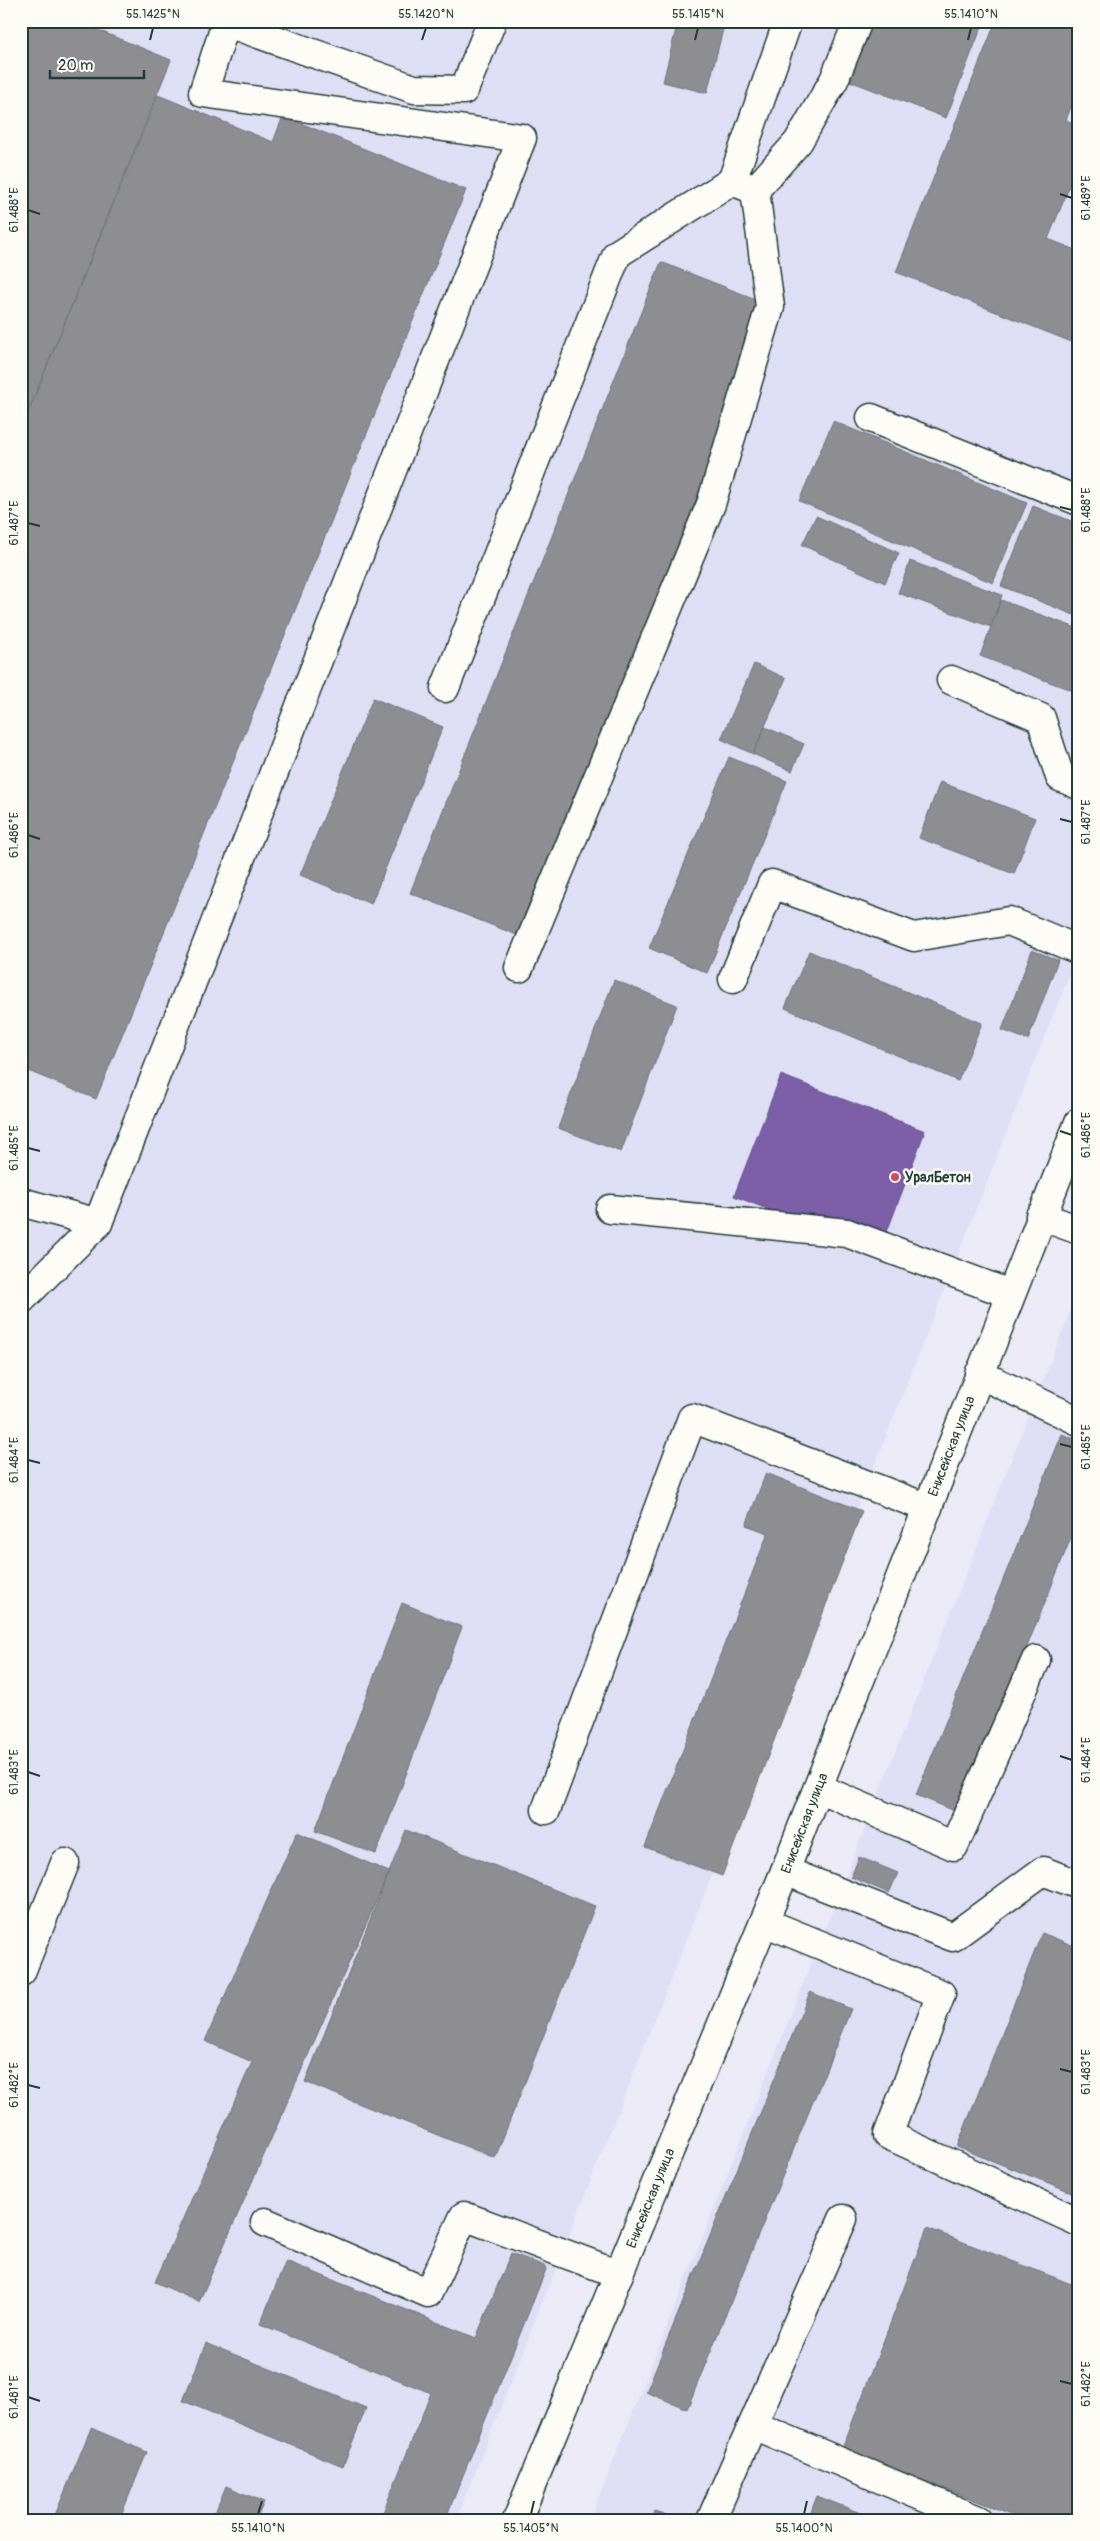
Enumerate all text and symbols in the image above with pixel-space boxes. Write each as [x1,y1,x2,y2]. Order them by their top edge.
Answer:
text: 55.1425°N [126,7,180,22]
text: 55.1420°N [398,7,454,22]
text: 55.1415°N [672,7,724,22]
text: 55.1410°N [944,7,998,22]
scale bar [50,48,144,80]
text: 20 m [58,56,93,75]
text: 61.489°E [1079,176,1094,221]
text: 61.488°E [7,188,22,232]
text: 61.488°E [1079,488,1094,532]
text: 61.487°E [7,500,22,546]
text: 61.487°E [1079,799,1094,845]
text: 61.486°E [7,812,22,858]
text: 61.486°E [1079,1112,1094,1158]
text: 61.485°E [7,1125,22,1171]
place label: УралБетон [905,1169,971,1186]
marker: УралБетон [889,1171,901,1183]
street label: Енисейская улица [924,1393,978,1499]
text: 61.485°E [1079,1424,1094,1470]
text: 61.484°E [7,1437,22,1483]
text: 61.484°E [1079,1737,1094,1783]
text: 61.483°E [7,1749,22,1795]
street label: Енисейская улица [777,1770,831,1876]
text: 61.483°E [1079,2049,1094,2095]
text: 61.482°E [7,2062,22,2108]
street label: Енисейская улица [623,2146,678,2251]
text: 61.482°E [1079,2361,1094,2407]
text: 61.481°E [7,2375,22,2419]
text: 55.1410°N [231,2521,285,2536]
text: 55.1405°N [503,2521,559,2536]
text: 55.1400°N [775,2521,833,2536]

